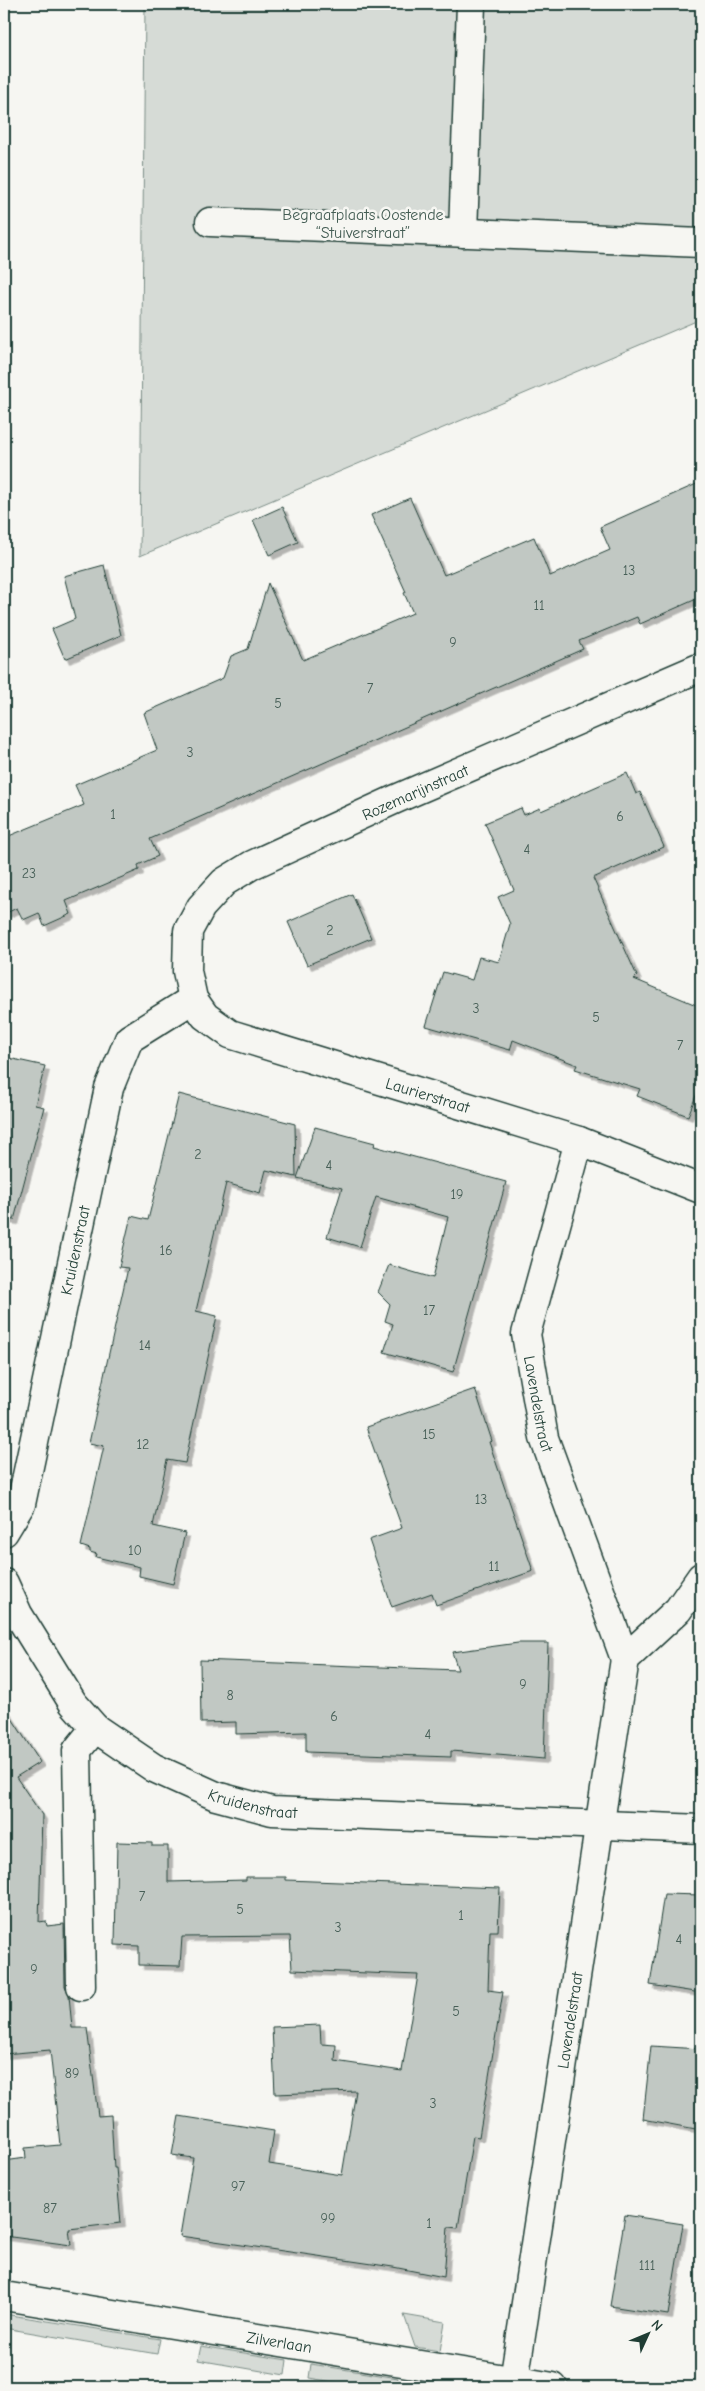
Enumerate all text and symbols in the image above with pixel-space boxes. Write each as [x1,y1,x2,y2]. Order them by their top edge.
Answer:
park label: Begraafplaats Oostende “Stuiverstraat” [282,206,444,242]
house number: 13 [623,562,635,579]
house number: 11 [533,597,545,614]
house number: 9 [449,634,457,651]
house number: 7 [367,680,374,697]
house number: 5 [274,695,282,712]
house number: 3 [186,744,194,761]
street label: Rozemarijnstraat [359,761,472,824]
house number: 1 [110,806,116,823]
house number: 6 [616,808,624,825]
house number: 4 [524,841,531,858]
house number: 23 [22,865,36,882]
house number: 2 [326,922,334,939]
house number: 3 [472,1000,480,1017]
house number: 5 [592,1009,600,1026]
house number: 7 [677,1037,684,1054]
street label: Laurierstraat [383,1074,472,1117]
house number: 2 [194,1146,202,1163]
house number: 4 [326,1157,333,1174]
house number: 19 [451,1186,463,1203]
street label: Kruidenstraat [57,1204,94,1297]
house number: 16 [159,1242,173,1259]
house number: 17 [423,1302,435,1319]
house number: 14 [139,1337,151,1354]
street label: Lavendelstraat [520,1354,557,1455]
house number: 15 [422,1426,436,1443]
house number: 12 [137,1436,149,1453]
house number: 13 [475,1491,487,1508]
house number: 10 [128,1542,142,1559]
house number: 11 [488,1558,500,1575]
house number: 9 [519,1676,527,1693]
house number: 8 [226,1687,234,1704]
house number: 6 [330,1708,338,1725]
house number: 4 [425,1726,432,1743]
street label: Kruidenstraat [205,1786,298,1822]
house number: 7 [139,1888,146,1905]
house number: 5 [236,1901,244,1918]
house number: 1 [458,1907,464,1924]
house number: 3 [334,1919,342,1936]
house number: 4 [676,1931,683,1948]
house number: 9 [30,1961,38,1978]
street label: Lavendelstraat [554,1970,587,2070]
house number: 5 [452,2003,460,2020]
house number: 89 [65,2065,79,2082]
house number: 3 [429,2095,437,2112]
house number: 97 [231,2178,245,2195]
house number: 87 [43,2200,57,2217]
house number: 99 [321,2210,335,2227]
house number: 1 [426,2215,432,2232]
house number: 111 [639,2257,655,2274]
north arrow [622,2308,672,2358]
text: N [648,2316,666,2335]
street label: Zilverlaan [245,2328,313,2357]

